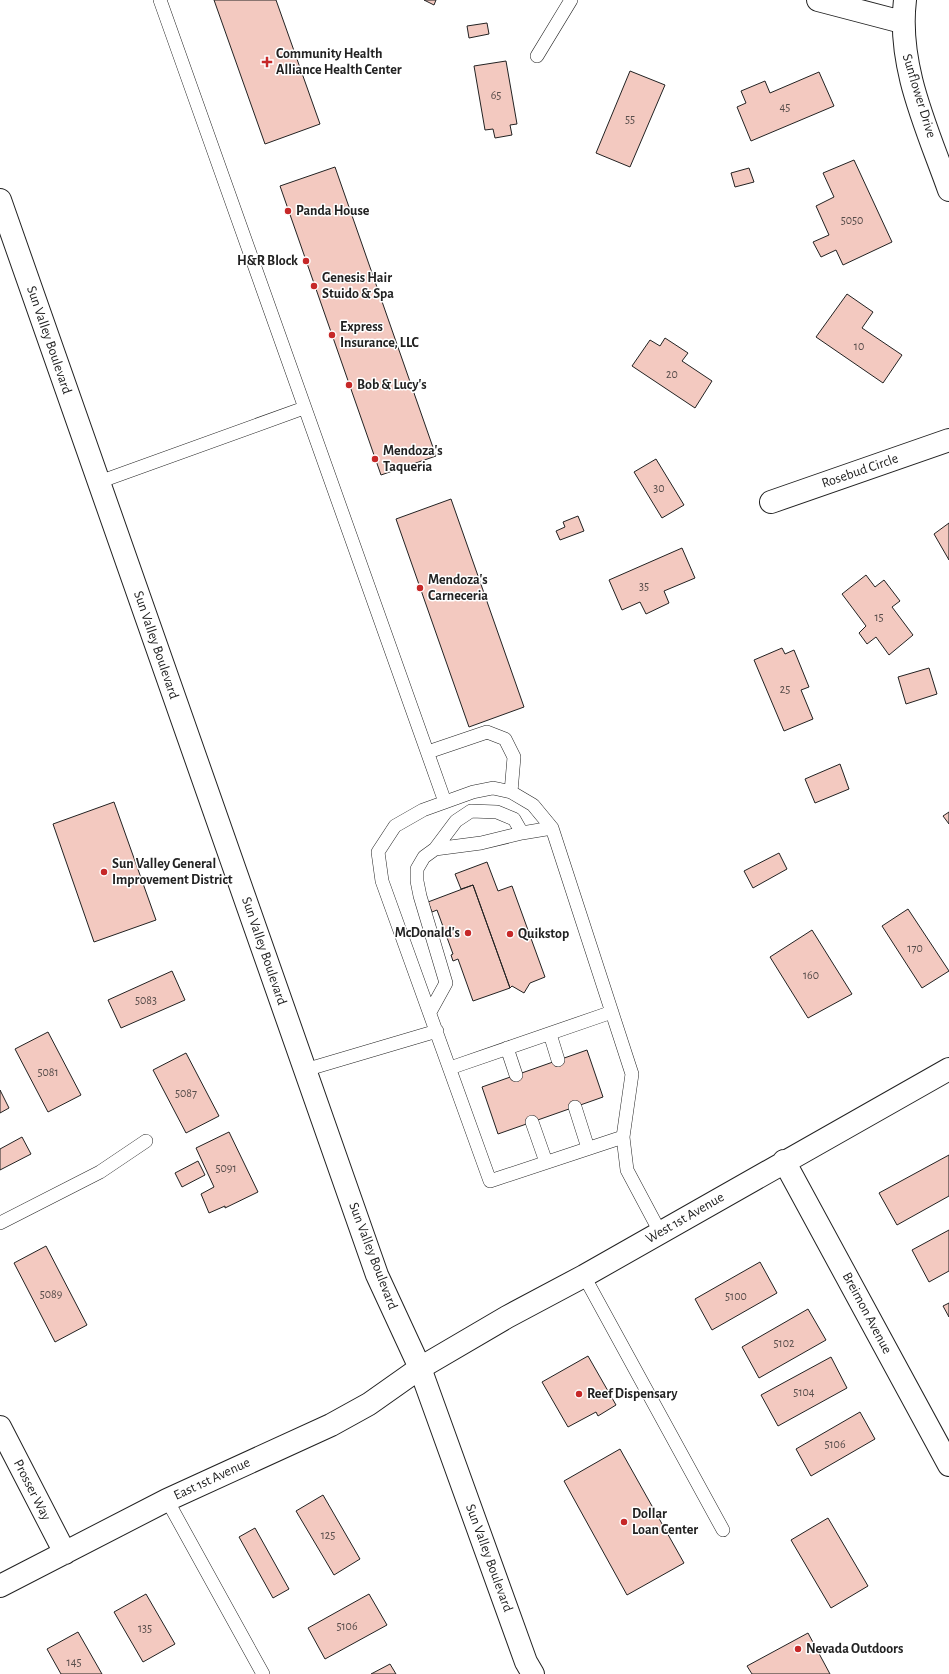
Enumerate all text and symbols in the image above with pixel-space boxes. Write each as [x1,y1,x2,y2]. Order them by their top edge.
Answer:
place label: Community Health Alliance Health Center [276,47,402,77]
street label: Sunflower Drive [900,52,938,140]
marker: Community Health Alliance Health Center [261,56,273,68]
house number: 65 [491,89,501,101]
house number: 45 [780,101,790,113]
house number: 55 [625,113,635,125]
place label: Panda House [296,204,370,218]
marker: Panda House [283,206,293,216]
house number: 5050 [841,214,863,226]
place label: H&R Block [237,254,298,268]
marker: H&R Block [301,256,311,266]
place label: Genesis Hair Stuido & Spa [322,271,394,301]
marker: Genesis Hair Stuido & Spa [309,281,319,291]
street label: Sun Valley Boulevard [24,284,74,396]
place label: Express Insurance, LLC [340,320,420,350]
marker: Express Insurance, LLC [327,330,337,340]
house number: 10 [854,340,864,352]
house number: 20 [666,368,678,380]
place label: Bob & Lucy's [357,378,427,392]
marker: Bob & Lucy's [344,380,354,390]
place label: Mendoza's Taqueria [383,444,443,474]
street label: Rosebud Circle [820,451,900,491]
marker: Mendoza's Taqueria [370,454,380,464]
house number: 30 [653,482,665,494]
place label: Mendoza's Carneceria [428,573,488,603]
house number: 35 [639,580,649,592]
marker: Mendoza's Carneceria [415,583,425,593]
street label: Sun Valley Boulevard [131,589,181,701]
house number: 15 [874,611,884,623]
house number: 25 [780,683,790,695]
place label: Sun Valley General Improvement District [112,857,233,887]
marker: Sun Valley General Improvement District [99,867,109,877]
street label: Sun Valley Boulevard [239,895,289,1007]
place label: McDonald's [395,926,460,940]
place label: Quikstop [518,927,569,941]
marker: McDonald's [463,928,473,938]
marker: Quikstop [505,929,515,939]
house number: 170 [907,942,923,954]
house number: 160 [803,969,819,981]
house number: 5083 [135,994,157,1006]
house number: 5081 [37,1066,59,1078]
house number: 5087 [175,1087,197,1099]
house number: 5091 [215,1162,237,1174]
street label: West 1st Avenue [643,1190,727,1246]
street label: Sun Valley Boulevard [346,1201,400,1311]
street label: Breimon Avenue [840,1270,894,1356]
house number: 5089 [40,1288,63,1300]
house number: 5100 [725,1290,747,1302]
house number: 5102 [774,1337,795,1349]
house number: 5104 [793,1386,815,1398]
place label: Reef Dispensary [587,1387,678,1401]
marker: Reef Dispensary [574,1389,584,1399]
house number: 5106 [824,1438,846,1450]
street label: East 1st Avenue [172,1455,252,1503]
street label: Prosser Way [11,1457,53,1523]
street label: Sun Valley Boulevard [463,1502,515,1614]
place label: Dollar Loan Center [632,1507,698,1537]
marker: Dollar Loan Center [619,1517,629,1527]
house number: 125 [321,1529,335,1541]
house number: 5106 [336,1620,358,1632]
house number: 135 [138,1622,152,1634]
place label: Nevada Outdoors [806,1642,903,1656]
marker: Nevada Outdoors [793,1644,803,1654]
house number: 145 [67,1656,81,1668]

